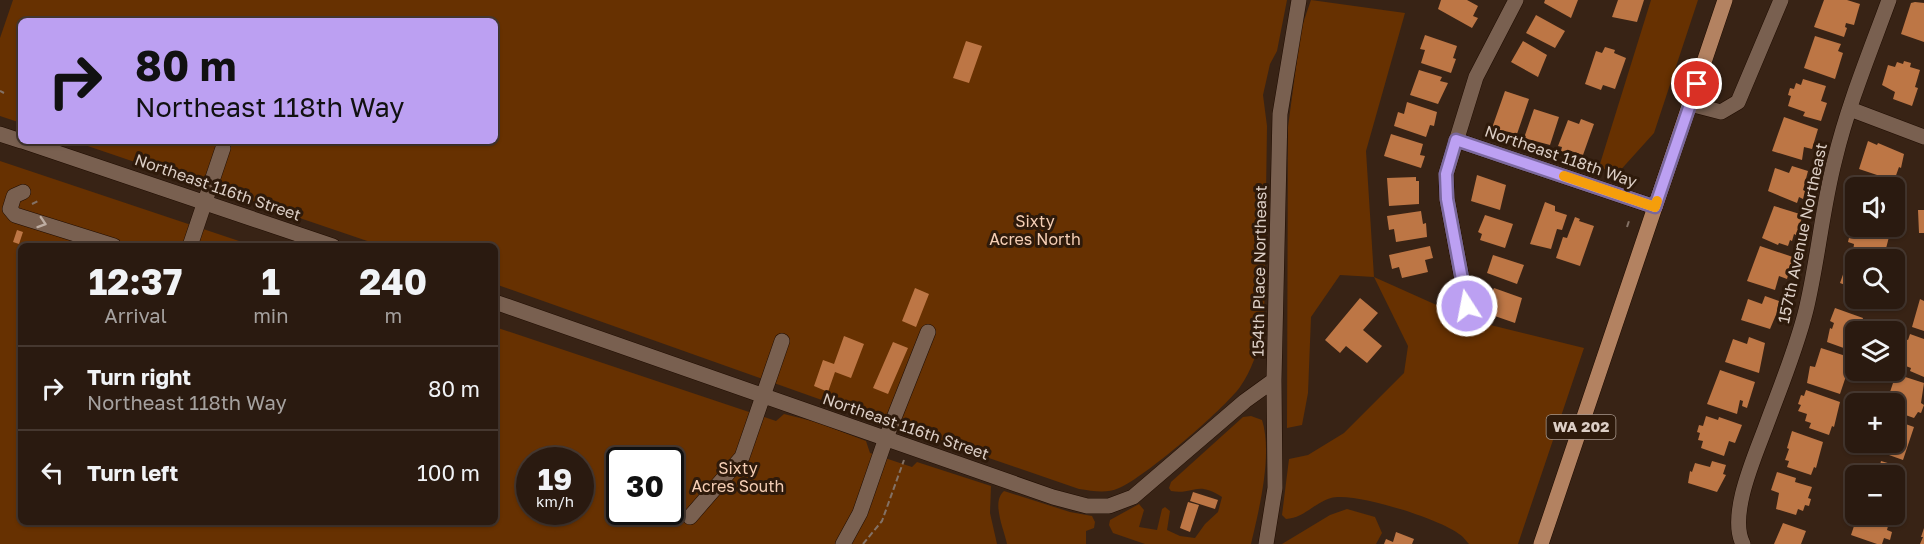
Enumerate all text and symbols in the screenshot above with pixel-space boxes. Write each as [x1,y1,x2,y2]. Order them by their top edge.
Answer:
text: 80 m [135,40,236,90]
icon: right [36,42,114,120]
pin [1671,58,1722,109]
icon: arrive [1680,67,1713,100]
text: Northeast 118th Way [135,91,404,123]
street label: Northeast 118th Way [1482,121,1640,191]
street label: 157th Avenue Northeast [1773,141,1831,325]
street label: Northeast 116th Street [132,149,304,225]
map controls [1845,177,1905,525]
button: sound [1845,177,1905,237]
street label: 154th Place Northeast [1248,185,1270,357]
park label: Sixty Acres North [989,211,1081,249]
one-way arrow [36,216,47,228]
button: search [1845,249,1905,309]
text: 12:37 [89,260,182,303]
text: 1 [262,260,280,303]
text: 240 [359,260,427,303]
position arrow [1435,274,1499,338]
text: Arrival [104,303,167,327]
text: min [253,303,289,327]
text: m [384,303,402,327]
button: layers [1845,321,1905,381]
text: Turn right [87,363,191,390]
icon: right [36,372,69,405]
text: 80 m [428,375,480,402]
street label: Northeast 116th Street [820,388,992,464]
text: Northeast 118th Way [87,390,287,414]
button: + [1845,393,1905,453]
road number: WA 202 [1546,415,1616,439]
speed limit sign: 30 [606,447,684,525]
icon: left [36,456,69,489]
park label: Sixty Acres South [692,458,784,496]
text: Turn left [87,459,178,486]
text: 100 m [417,459,480,486]
text: 19 [538,461,572,497]
button: − [1845,465,1905,525]
text: km/h [536,492,574,510]

